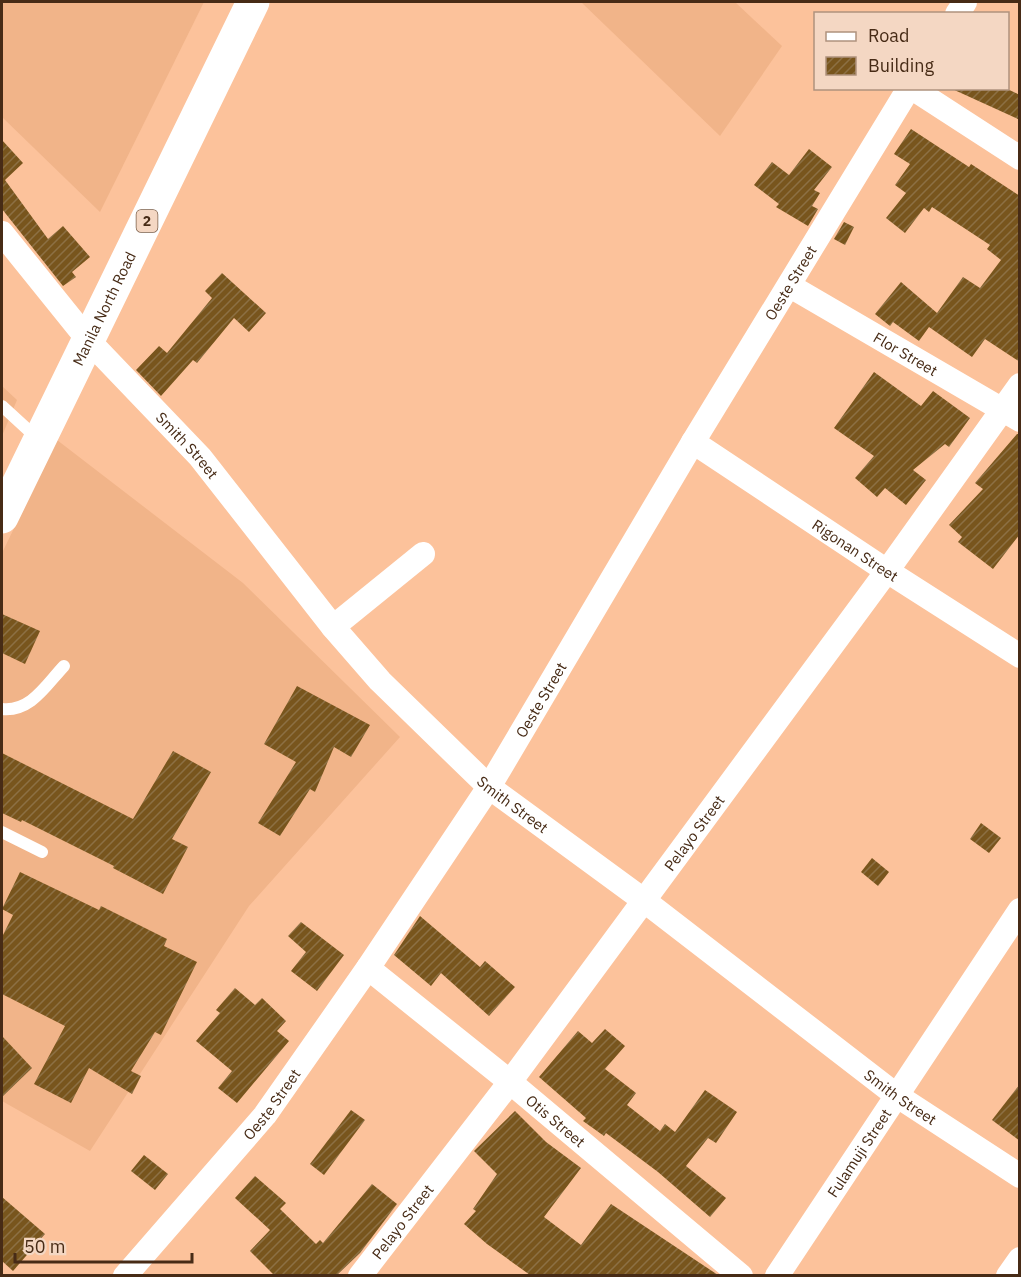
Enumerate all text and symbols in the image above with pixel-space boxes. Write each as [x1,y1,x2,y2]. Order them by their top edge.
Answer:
legend [814,12,1009,90]
text: Road [868,24,909,47]
text: Building [868,54,935,77]
road number: 2 [136,210,158,232]
street label: Oeste Street [760,242,820,324]
street label: Manila North Road [68,248,139,369]
street label: Flor Street [870,327,941,380]
street label: Smith Street [152,408,223,482]
street label: Rigonan Street [809,515,902,585]
street label: Oeste Street [511,659,570,741]
street label: Smith Street [473,771,552,837]
street label: Pelayo Street [660,791,728,874]
street label: Oeste Street [238,1065,304,1143]
street label: Smith Street [861,1065,940,1129]
street label: Otis Street [522,1090,589,1151]
street label: Fulamuji Street [823,1105,895,1201]
street label: Pelayo Street [367,1180,437,1263]
scale bar [15,1226,192,1264]
text: 50 m [24,1235,66,1258]

